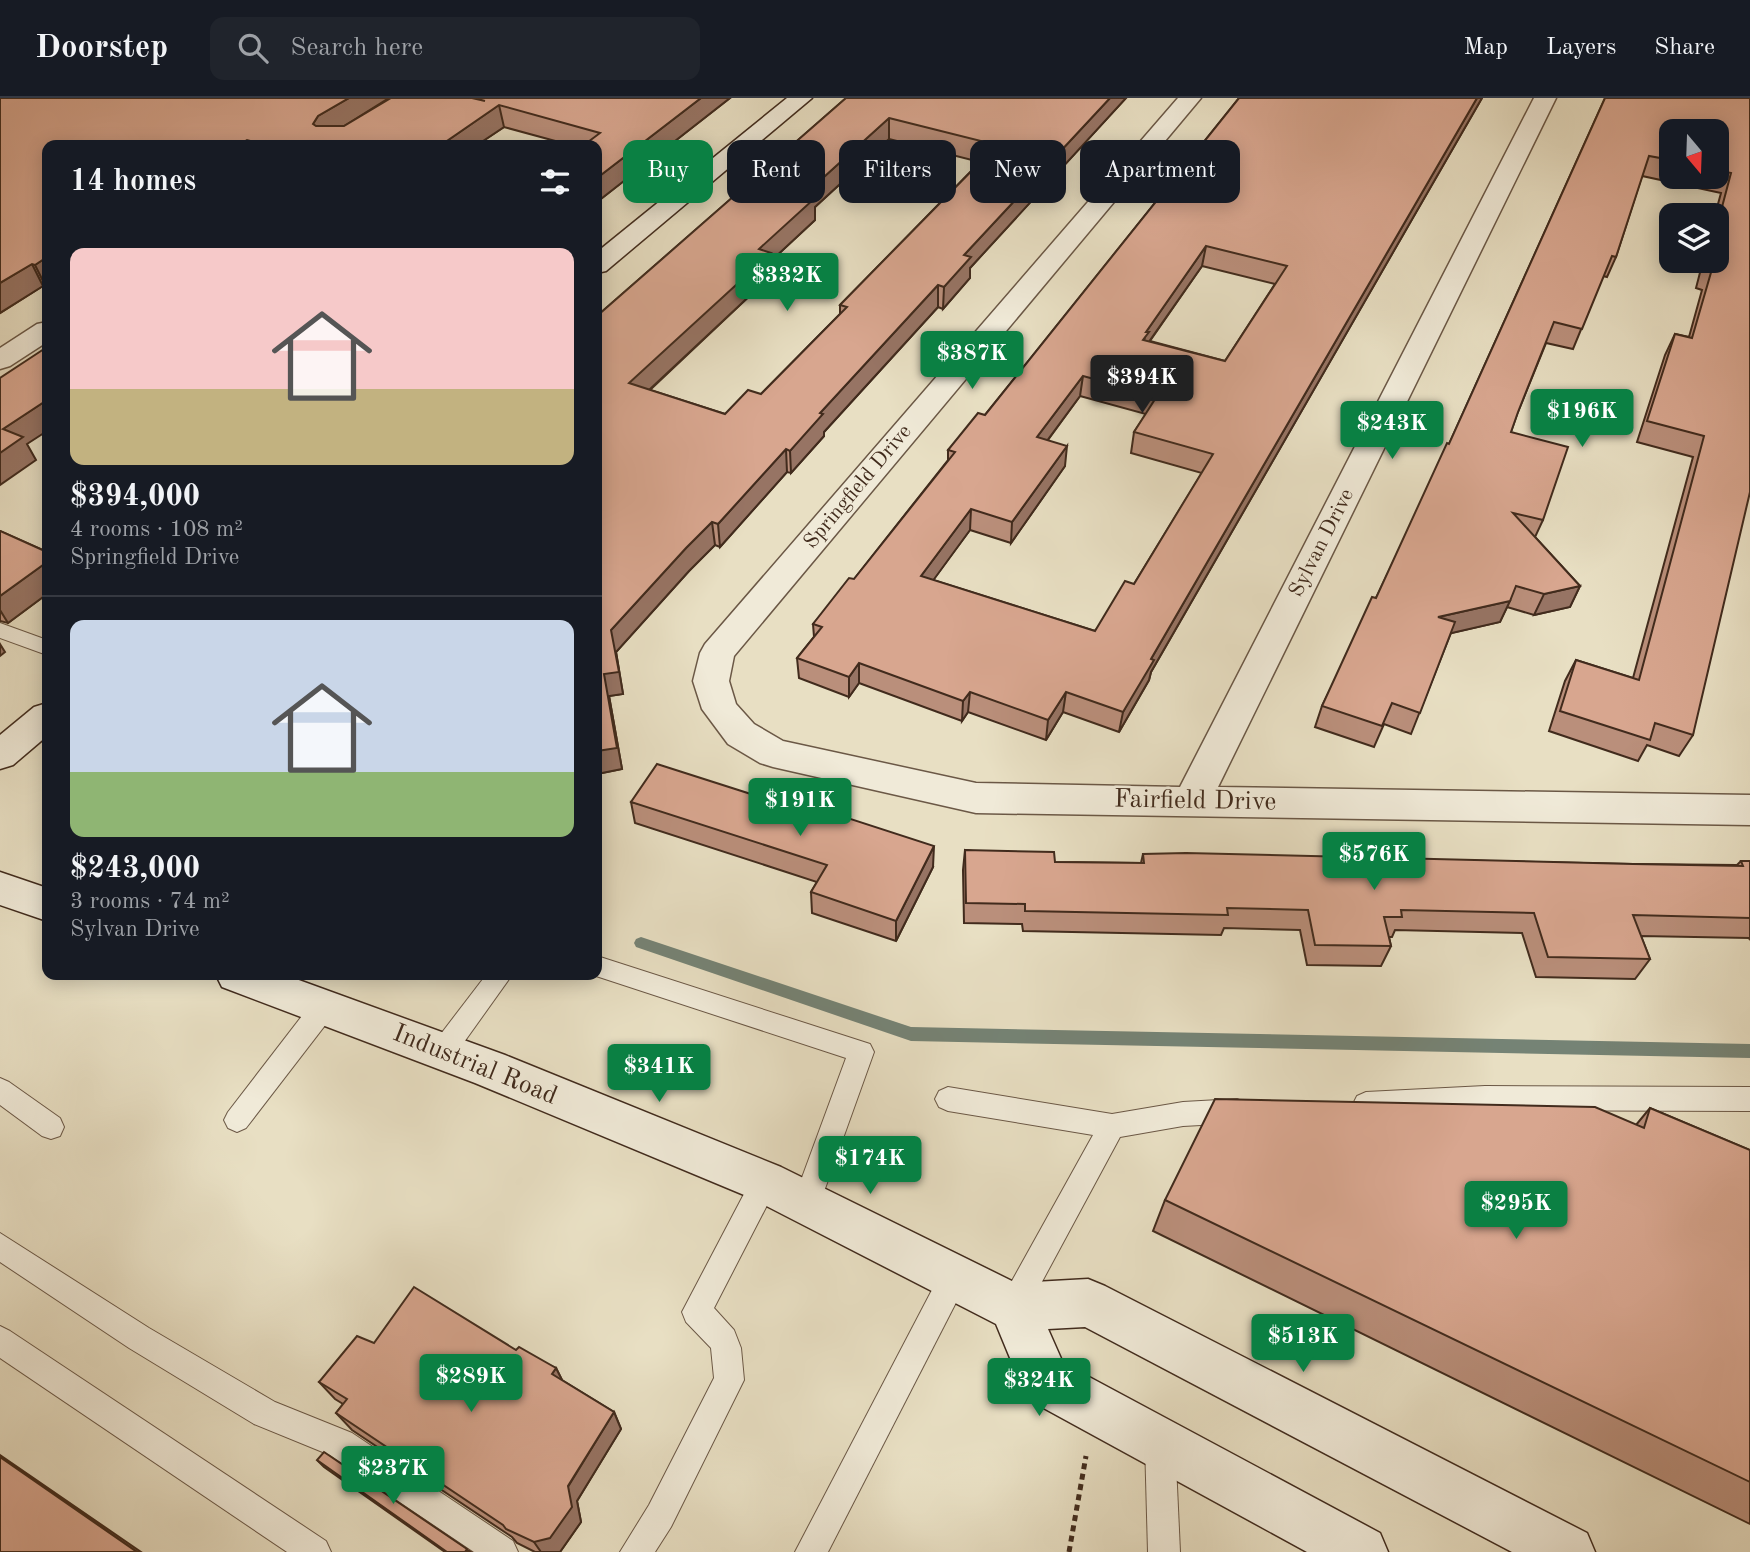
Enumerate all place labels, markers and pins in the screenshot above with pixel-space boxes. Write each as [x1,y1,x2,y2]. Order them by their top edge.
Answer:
pin: $332K [738,254,836,313]
pin: $387K [923,331,1021,391]
pin: $394K [1093,356,1191,415]
pin: $196K [1533,390,1631,449]
pin: $243K [1343,402,1441,461]
pin: $191K [751,778,849,838]
pin: $576K [1325,832,1423,892]
pin: $341K [610,1044,708,1104]
pin: $174K [821,1136,919,1196]
pin: $295K [1467,1182,1565,1241]
pin: $513K [1254,1314,1352,1374]
pin: $289K [422,1354,520,1414]
pin: $324K [990,1358,1088,1418]
pin: $237K [344,1446,442,1506]

